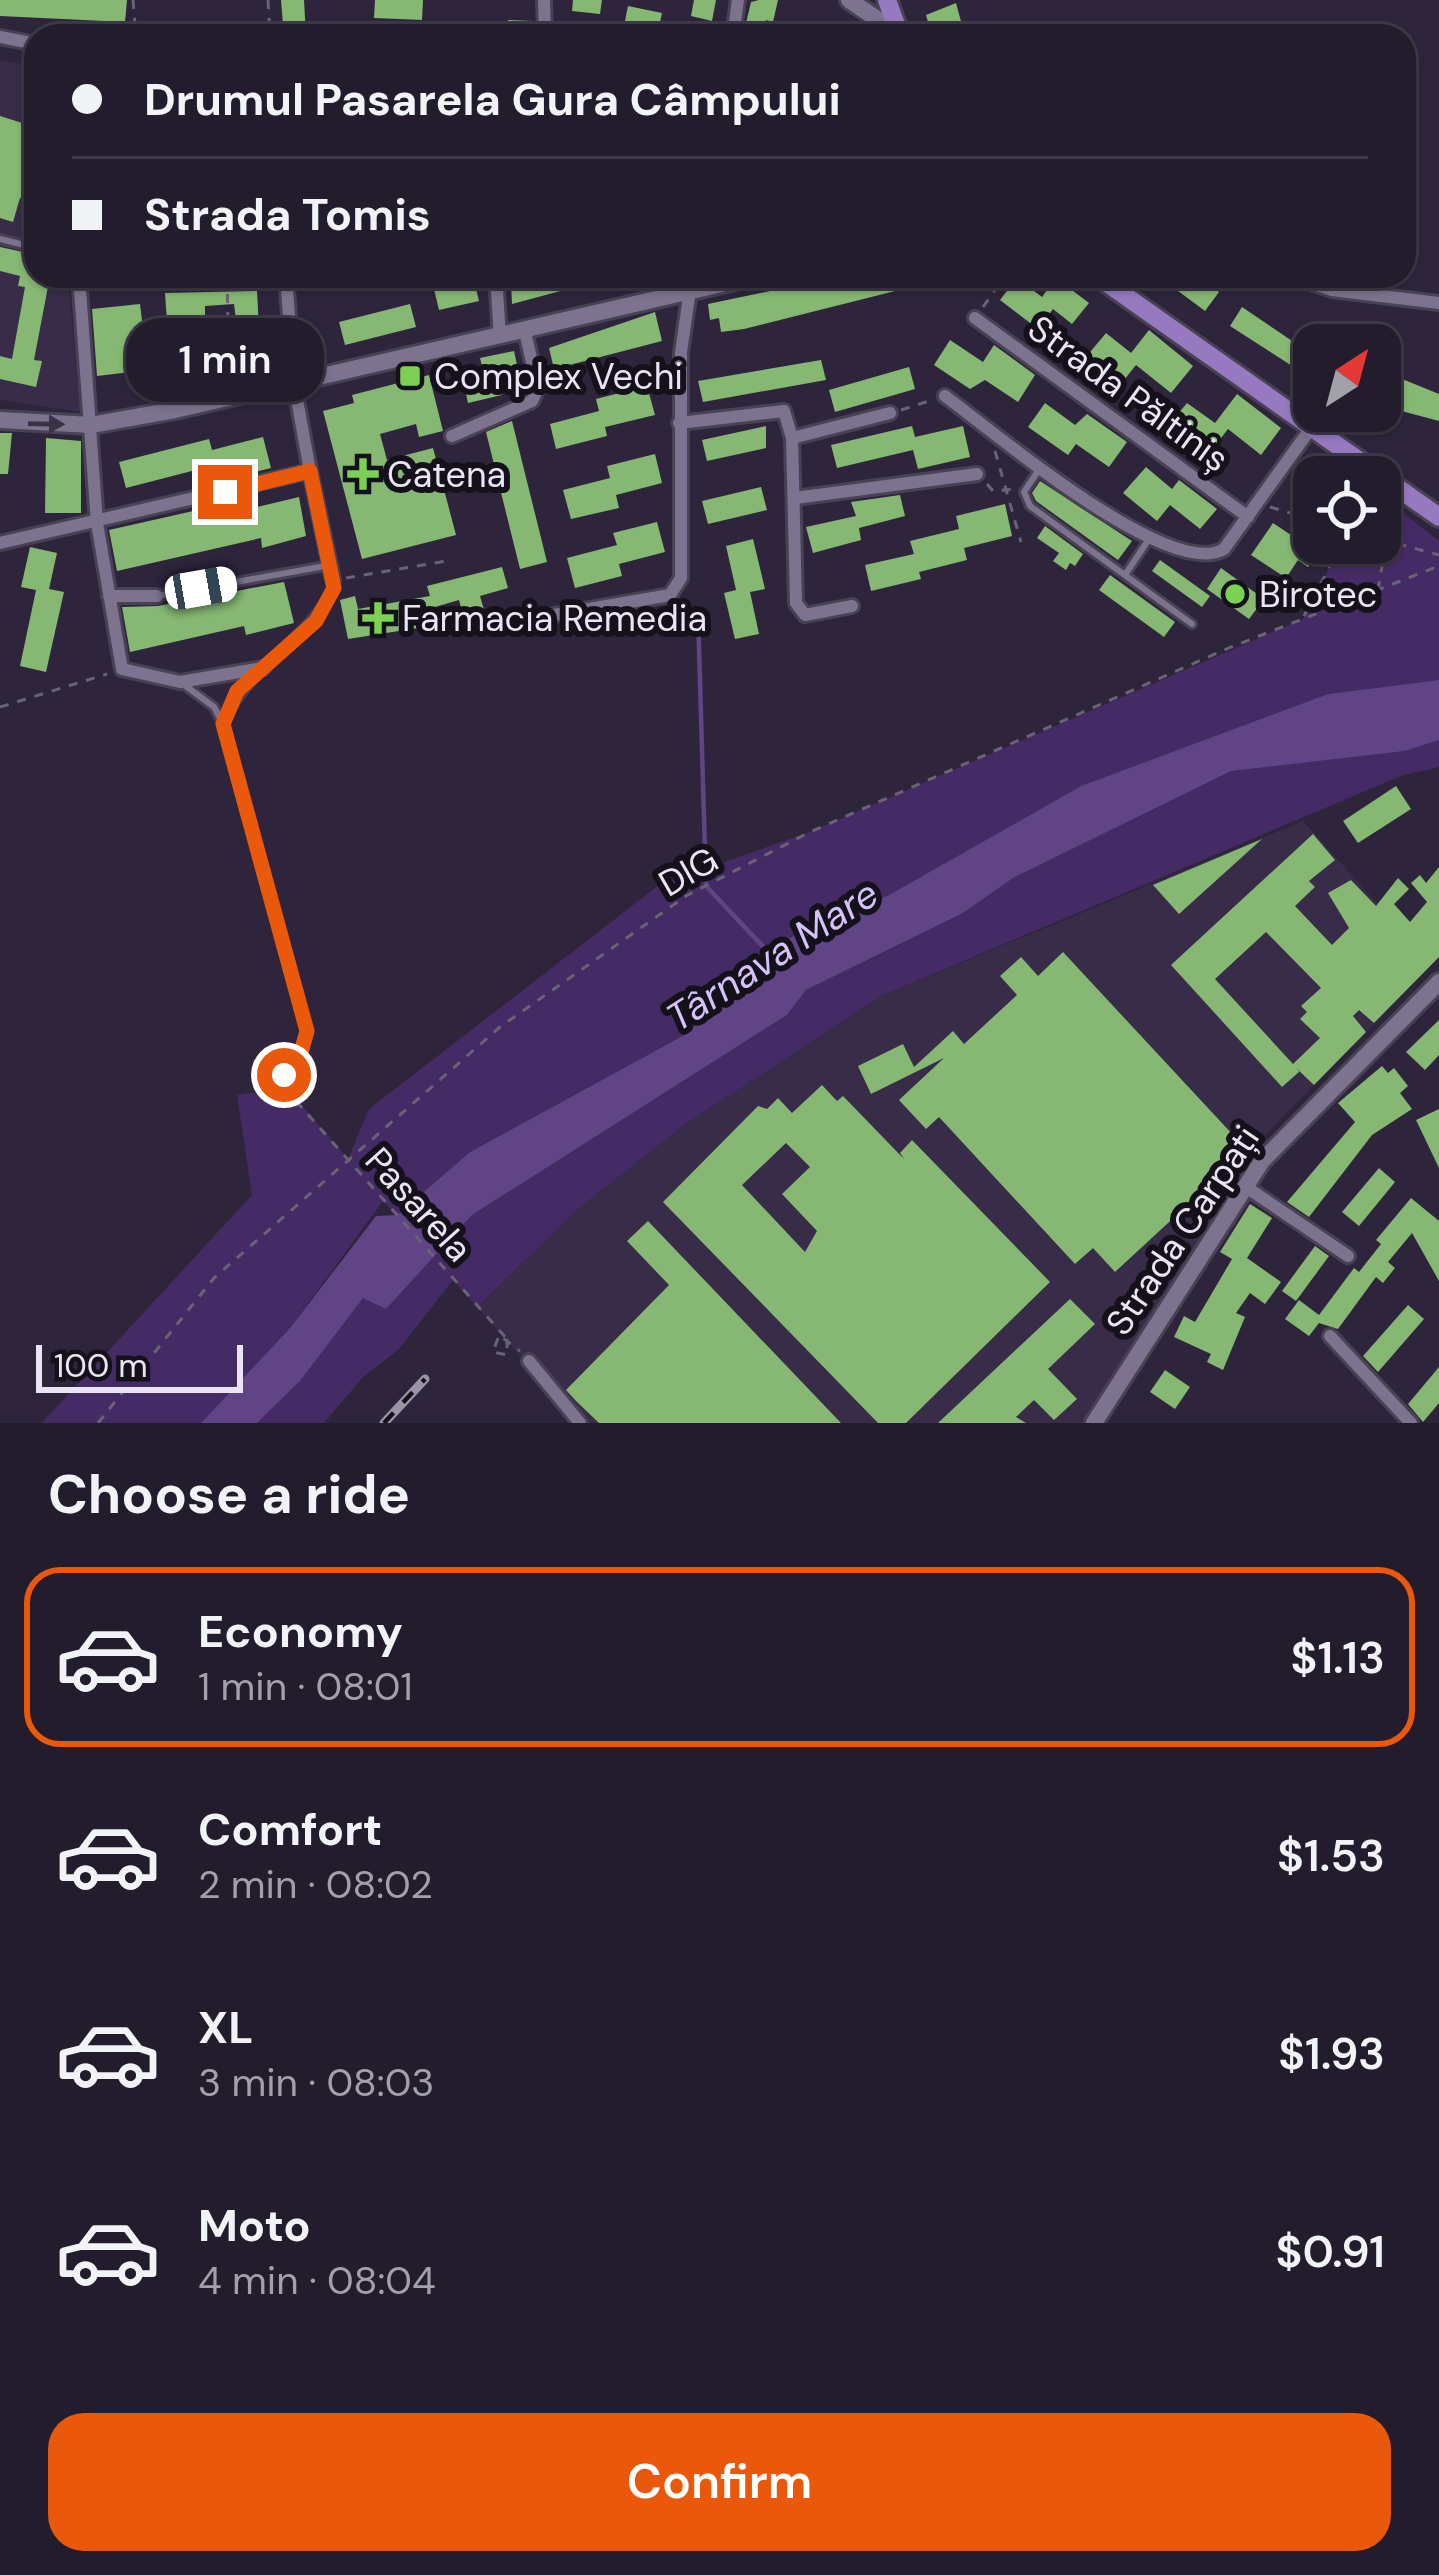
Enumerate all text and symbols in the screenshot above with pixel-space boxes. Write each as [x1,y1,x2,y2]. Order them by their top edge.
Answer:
text: Drumul Pasarela Gura Câmpului [144,70,841,129]
text: Strada Tomis [144,185,431,244]
street label: Strada Păltiniș [1019,305,1239,482]
callout: 1 min [126,318,324,402]
north arrow [1293,324,1401,432]
map controls [1293,324,1401,564]
text: 1 min [178,334,272,385]
place label: Complex Vechi [434,353,683,400]
marker: Complex Vechi [397,363,423,389]
one-way arrow [28,414,66,433]
place label: Catena [387,451,506,498]
button: locate [1293,456,1401,564]
marker: Catena [350,461,376,487]
route end [198,465,252,519]
car [162,564,240,612]
place label: Birotec [1259,571,1377,618]
marker: Birotec [1222,581,1248,607]
place label: Farmacia Remedia [402,595,707,642]
marker: Farmacia Remedia [365,605,391,631]
street label: DIG [650,836,726,907]
water label: Târnava Mare [657,868,888,1043]
route start [257,1048,311,1102]
street label: Strada Carpați [1095,1117,1270,1344]
street label: Pasarela [355,1137,482,1271]
scale bar [36,1339,243,1392]
text: 100 m [54,1344,148,1387]
text: Choose a ride [48,1459,410,1530]
text: Economy [198,1602,403,1661]
icon: car [54,1603,162,1711]
text: $1.13 [1291,1628,1385,1687]
text: 1 min · 08:01 [198,1661,413,1712]
text: Comfort [198,1800,382,1859]
icon: car [54,1801,162,1909]
text: $1.53 [1277,1826,1385,1885]
text: 2 min · 08:02 [198,1859,433,1910]
text: XL [198,1998,253,2057]
icon: car [54,1999,162,2107]
text: $1.93 [1278,2024,1385,2083]
text: 3 min · 08:03 [198,2057,434,2108]
text: Moto [198,2196,311,2255]
icon: car [54,2197,162,2305]
text: $0.91 [1276,2222,1385,2281]
text: 4 min · 08:04 [198,2255,436,2306]
button: Confirm [48,2413,1391,2551]

